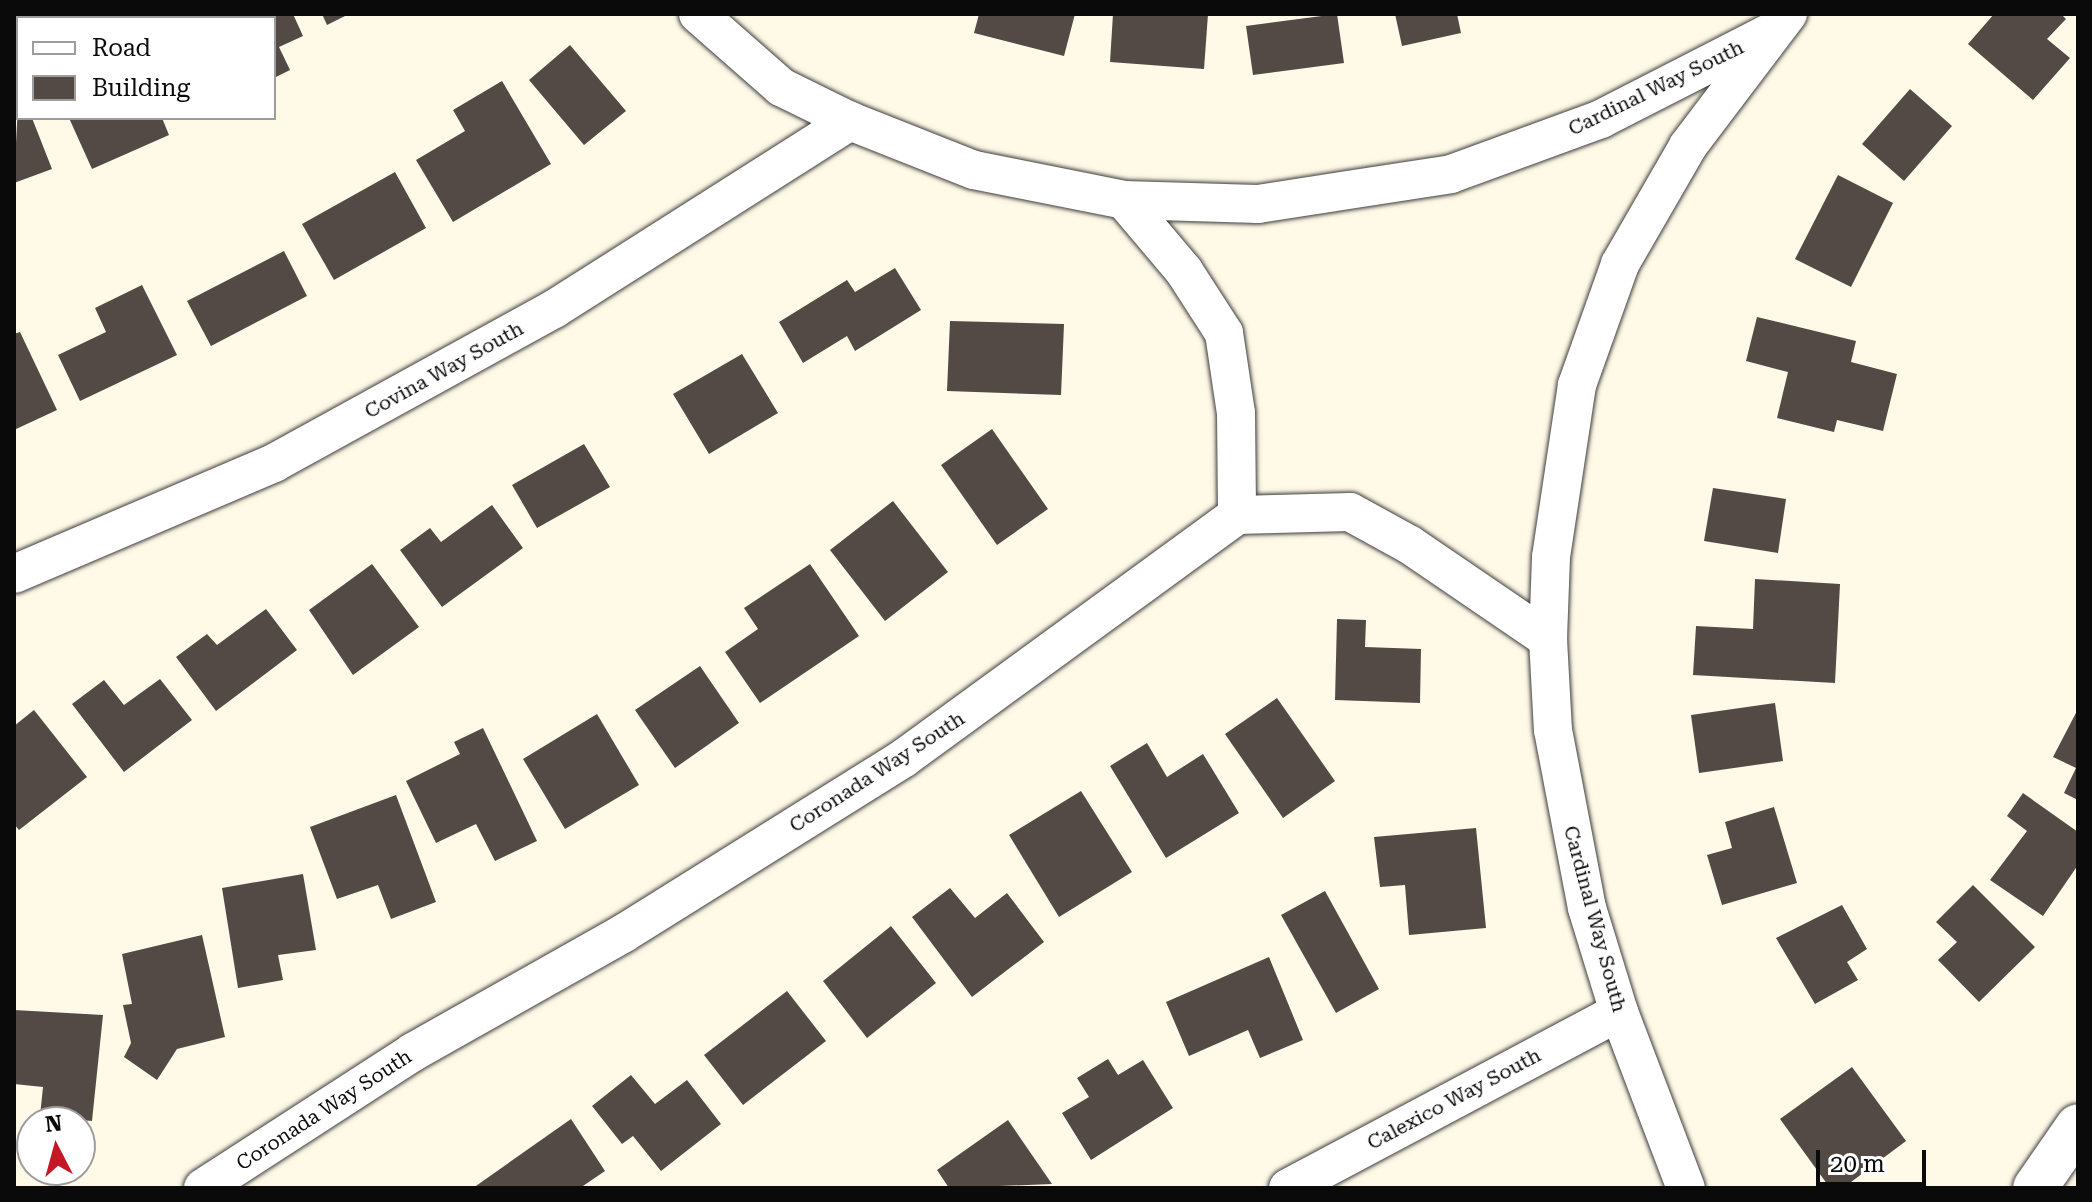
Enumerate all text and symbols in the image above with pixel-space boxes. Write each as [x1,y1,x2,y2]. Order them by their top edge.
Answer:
legend [16,16,276,120]
text: Road [92,34,151,62]
street label: Cardinal Way South [1564,35,1748,141]
text: Building [92,74,190,102]
street label: Covina Way South [360,316,528,424]
street label: Coronada Way South [785,706,969,838]
street label: Cardinal Way South [1559,823,1631,1015]
street label: Calexico Way South [1363,1043,1545,1155]
street label: Coronada Way South [232,1044,416,1176]
north arrow [16,1106,96,1186]
text: N [44,1110,63,1137]
scale bar [1820,1134,1930,1184]
text: 20 m [1830,1150,1885,1178]

